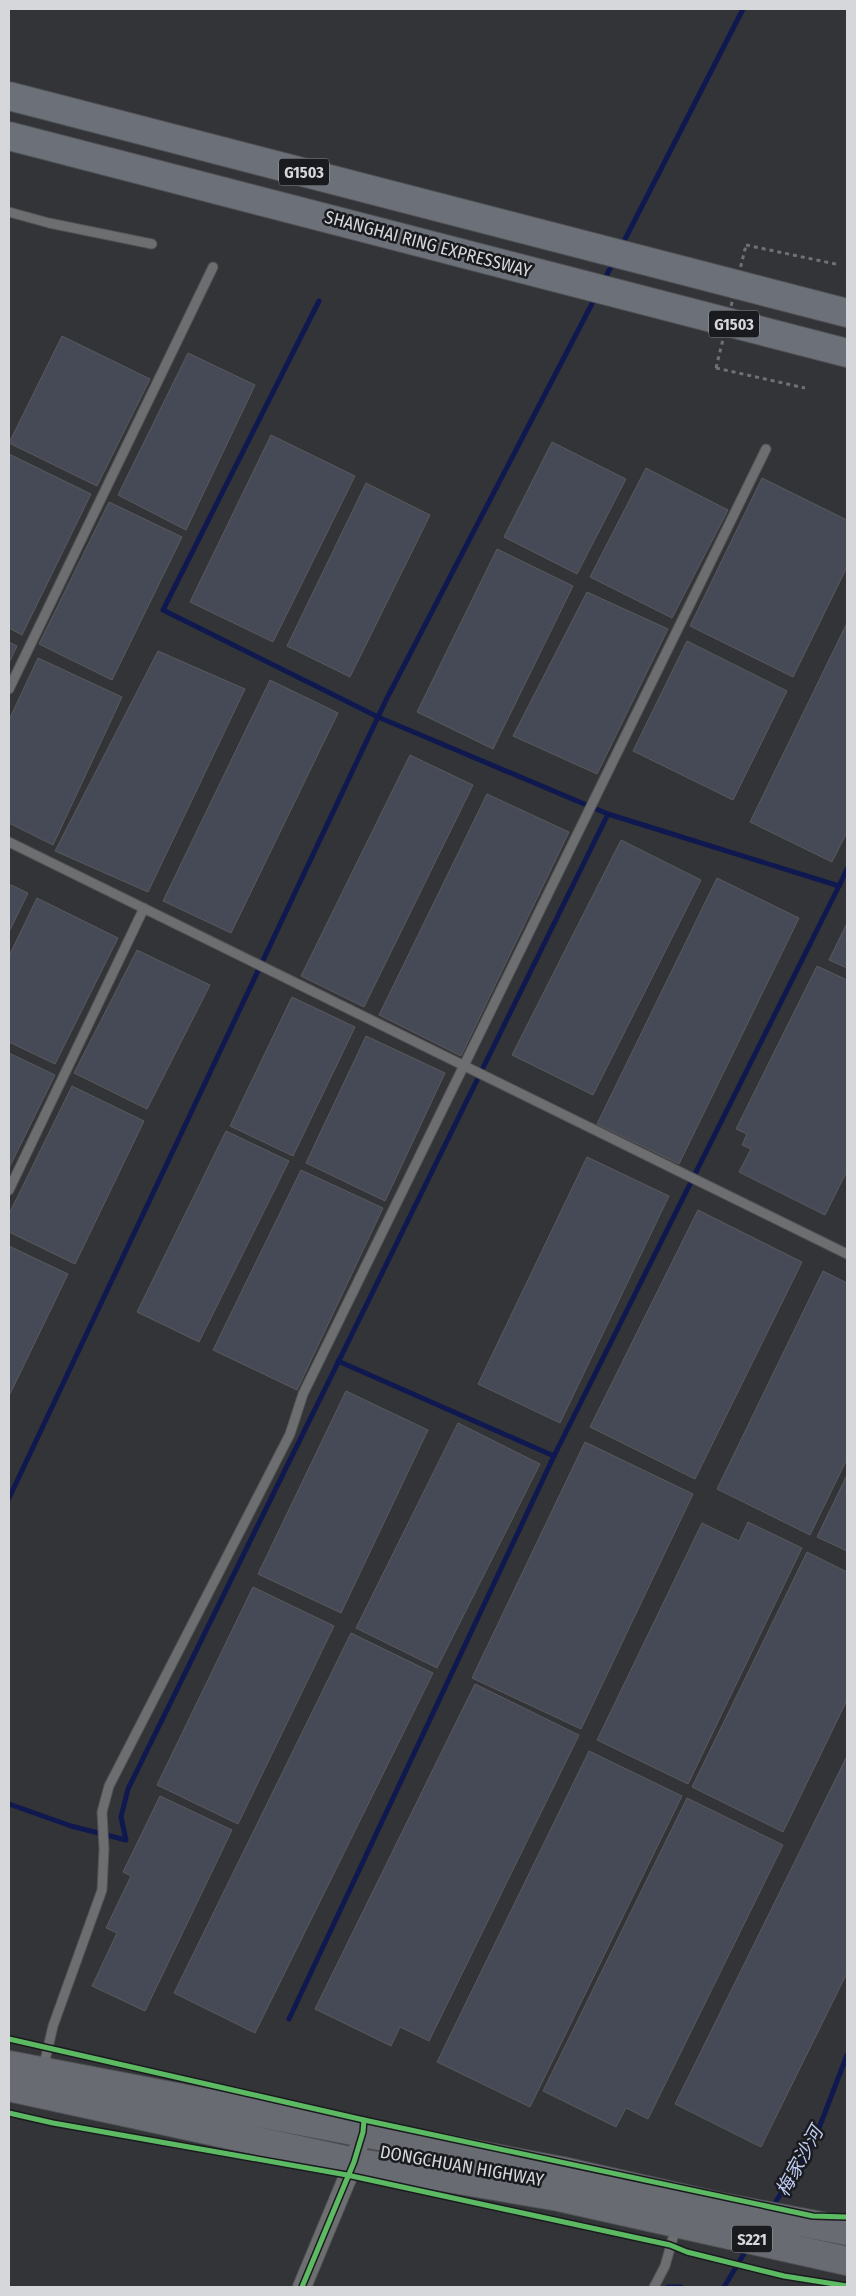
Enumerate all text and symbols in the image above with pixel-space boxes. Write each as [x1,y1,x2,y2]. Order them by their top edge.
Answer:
road number: G1503 [279,158,329,186]
street label: SHANGHAI RING EXPRESSWAY [322,206,534,282]
road number: G1503 [709,310,759,338]
water label: 梅家沙河 [771,2119,830,2200]
street label: DONGCHUAN HIGHWAY [378,2141,546,2191]
road number: S221 [732,2226,772,2252]

